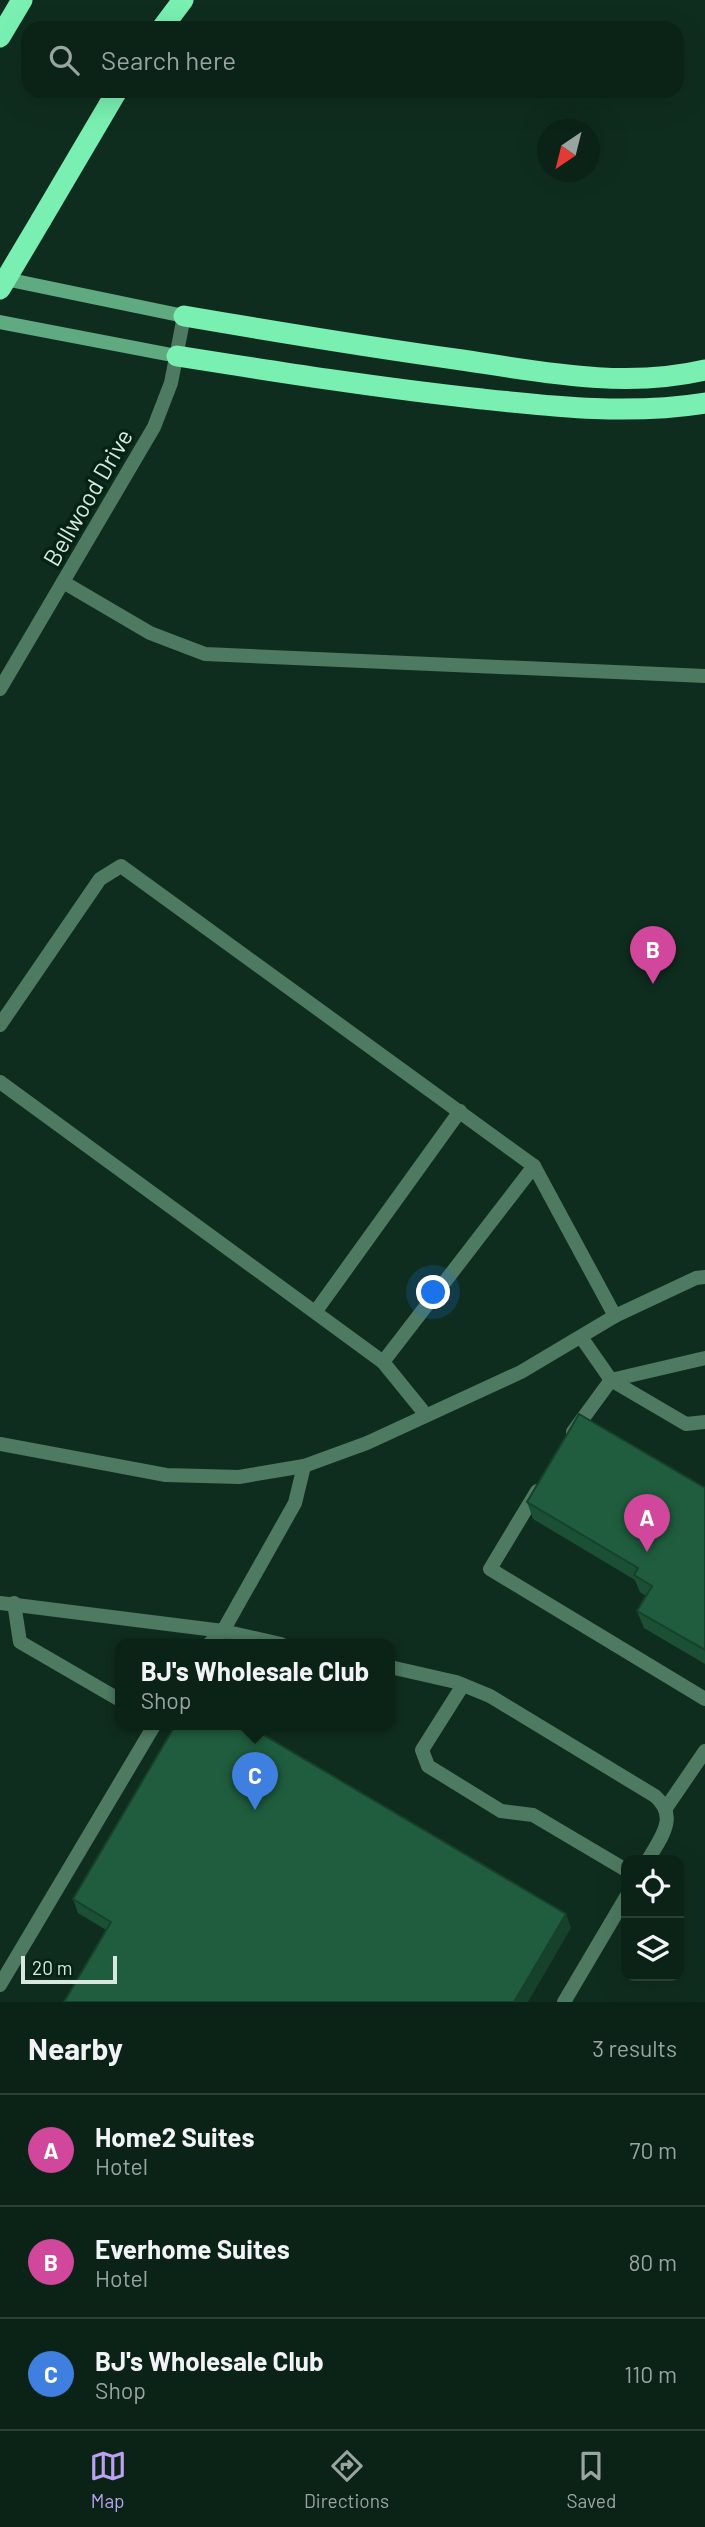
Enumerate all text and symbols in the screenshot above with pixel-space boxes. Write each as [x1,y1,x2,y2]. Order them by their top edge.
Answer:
search box [21,21,684,98]
icon: search [45,41,83,79]
text: Search here [101,44,236,75]
north arrow [537,119,600,182]
street label: Bellwood Drive [36,423,138,571]
pin: B [630,926,676,984]
your location [416,1275,450,1309]
pin: A [624,1494,670,1552]
popup [115,1639,395,1730]
text: BJ's Wholesale Club [141,1655,369,1686]
text: Shop [141,1686,192,1714]
pin: C [232,1752,278,1810]
map controls [621,1855,684,1981]
button: locate [621,1855,684,1918]
button: layers [621,1918,684,1981]
scale bar [21,1953,117,1985]
text: 20 m [32,1956,72,1979]
text: Nearby [28,2030,123,2066]
text: 3 results [592,2034,677,2062]
text: Home2 Suites [95,2121,254,2152]
text: A [43,2136,59,2164]
text: 70 m [630,2136,677,2164]
text: Hotel [95,2152,148,2180]
text: Everhome Suites [95,2233,290,2264]
text: B [44,2248,58,2276]
text: 80 m [628,2248,677,2276]
text: Hotel [95,2264,148,2292]
text: BJ's Wholesale Club [95,2345,324,2376]
text: C [44,2360,58,2388]
text: 110 m [624,2360,677,2388]
text: Shop [95,2376,146,2404]
tab: Map [89,2447,127,2512]
tab: Directions [304,2447,389,2512]
tab: Saved [566,2447,616,2512]

